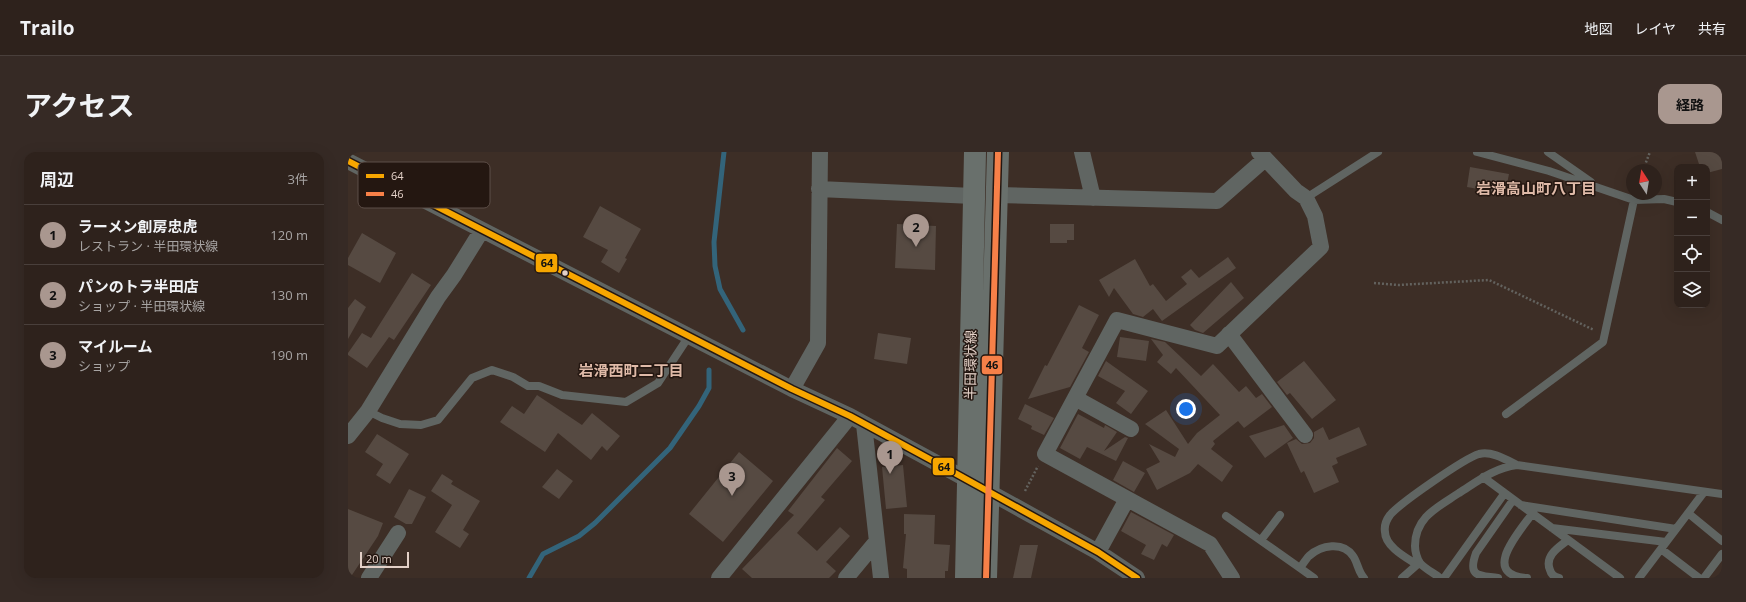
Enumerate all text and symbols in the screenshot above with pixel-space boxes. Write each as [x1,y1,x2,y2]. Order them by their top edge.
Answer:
text: Trailo [20,15,74,41]
text: 地図 [1584,19,1612,38]
text: レイヤ [1634,19,1676,38]
text: 共有 [1698,19,1726,38]
button: 経路 [1658,84,1722,124]
text: アクセス [24,86,135,124]
legend [358,162,490,208]
north arrow [1626,164,1662,200]
map controls [1674,164,1710,308]
button: + [1674,164,1710,200]
text: 周辺 [40,168,74,191]
text: 64 [391,168,404,183]
text: 3件 [288,170,308,188]
district label: 岩滑高山町八丁目 [1476,178,1596,198]
text: 46 [391,186,404,201]
button: − [1674,200,1710,236]
pin: 2 [903,214,929,247]
text: ラーメン創房忠虎 [78,216,197,236]
text: 1 [49,226,57,244]
text: 120 m [270,226,308,244]
button: locate [1674,236,1710,272]
text: レストラン · 半田環状線 [78,237,218,255]
line badge: 64 [535,253,558,273]
text: 64 [541,255,554,270]
unlabelled marker [560,268,570,278]
button: layers [1674,272,1710,308]
text: パンのトラ半田店 [78,276,199,296]
text: 2 [49,286,57,304]
text: 130 m [270,286,308,304]
text: ショップ · 半田環状線 [78,297,205,315]
street label: 半田環状線 [960,330,980,400]
text: マイルーム [78,336,153,356]
text: 3 [49,346,57,364]
text: 190 m [270,346,308,364]
line badge: 46 [981,355,1003,375]
text: ショップ [78,357,130,375]
text: 46 [986,357,998,372]
district label: 岩滑西町二丁目 [578,360,684,380]
your location [1176,399,1196,419]
pin: 1 [877,441,903,474]
line badge: 64 [932,457,955,476]
text: 64 [938,459,951,474]
pin: 3 [719,463,745,496]
scale bar [360,550,409,569]
text: 20 m [366,551,392,566]

